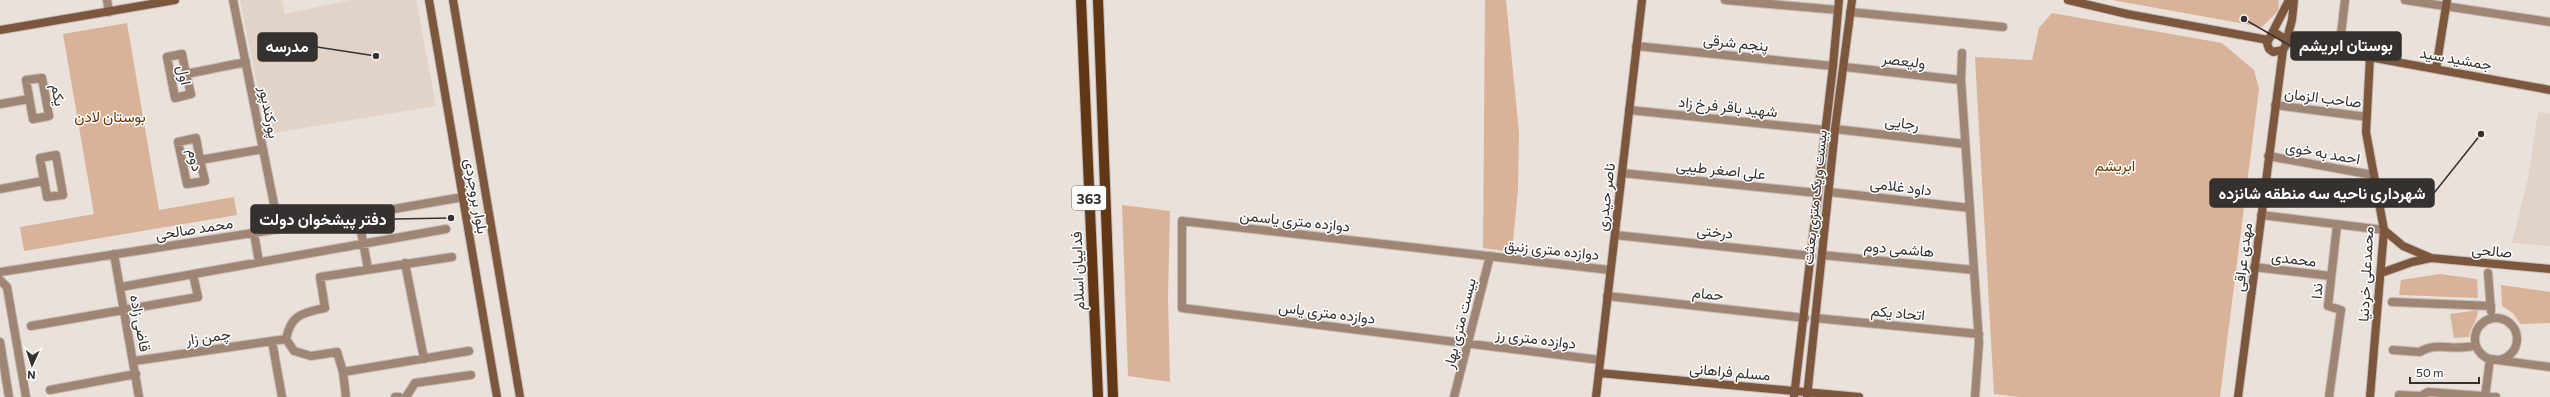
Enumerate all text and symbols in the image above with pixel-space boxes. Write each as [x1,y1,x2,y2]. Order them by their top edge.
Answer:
street label: پنجم شرقی [1702,30,1770,56]
callout: بوستان ابریشم [2291,32,2401,60]
callout: مدرسه [258,33,317,61]
text: بوستان ابریشم [2299,35,2393,56]
text: مدرسه [265,36,309,57]
street label: جمشید سید [2418,43,2493,74]
street label: ولیعصر [1880,48,1927,73]
street label: اول [173,63,196,87]
street label: یکم [46,83,70,108]
street label: پورکندپور [254,83,284,140]
street label: صاحب الزمان [2283,83,2363,112]
street label: شهید باقر فرخ زاد [1677,92,1779,123]
park label: بوستان لادن [74,107,146,126]
street label: رجایی [1884,111,1920,135]
street label: بیست و یک متری بعثت [1798,129,1832,266]
street label: احمد به خوی [2284,137,2362,169]
street label: دوم [183,147,207,173]
street label: علی اصغر طیبی [1675,155,1767,185]
park label: ابریشم [2095,156,2135,176]
street label: بلوار بروجردی [460,157,493,236]
street label: ناصر حیدری [1592,162,1620,232]
street label: داود غلامی [1869,173,1933,201]
callout: شهرداری ناحیه سه منطقه شانزده [2210,179,2434,207]
text: شهرداری ناحیه سه منطقه شانزده [2218,183,2426,204]
road number: 363 [1072,186,1106,210]
callout: دفتر پیشخوان دولت [251,205,394,233]
street label: دوازده متری یاسمن [1239,205,1351,237]
text: دفتر پیشخوان دولت [259,209,387,231]
street label: محمد صالحی [154,213,234,245]
street label: درختی [1696,220,1734,244]
street label: مهدی عراقی [2229,221,2257,293]
street label: محمدعلی خردنیا [2354,226,2378,322]
street label: فداییان اسلام [1067,231,1089,311]
street label: دوازده متری زنبق [1504,235,1600,265]
street label: هاشمی دوم [1863,236,1935,262]
street label: صالحی [2471,239,2513,263]
street label: محمدی [2270,246,2318,272]
street label: بیست متری بهار [1439,276,1481,372]
street label: حمام [1691,282,1725,306]
street label: ندا [2306,283,2326,299]
street label: قاضی زاده [125,293,155,353]
street label: دوازده متری یاس [1277,297,1376,329]
street label: اتحاد یکم [1870,301,1926,325]
street label: چمن زار [183,324,232,350]
street label: دوازده متری رز [1493,324,1577,354]
north arrow [12,345,52,385]
street label: مسلم فراهانی [1689,358,1771,386]
scale bar [2410,359,2479,385]
text: 50 m [2416,365,2444,379]
text: N [27,369,36,382]

